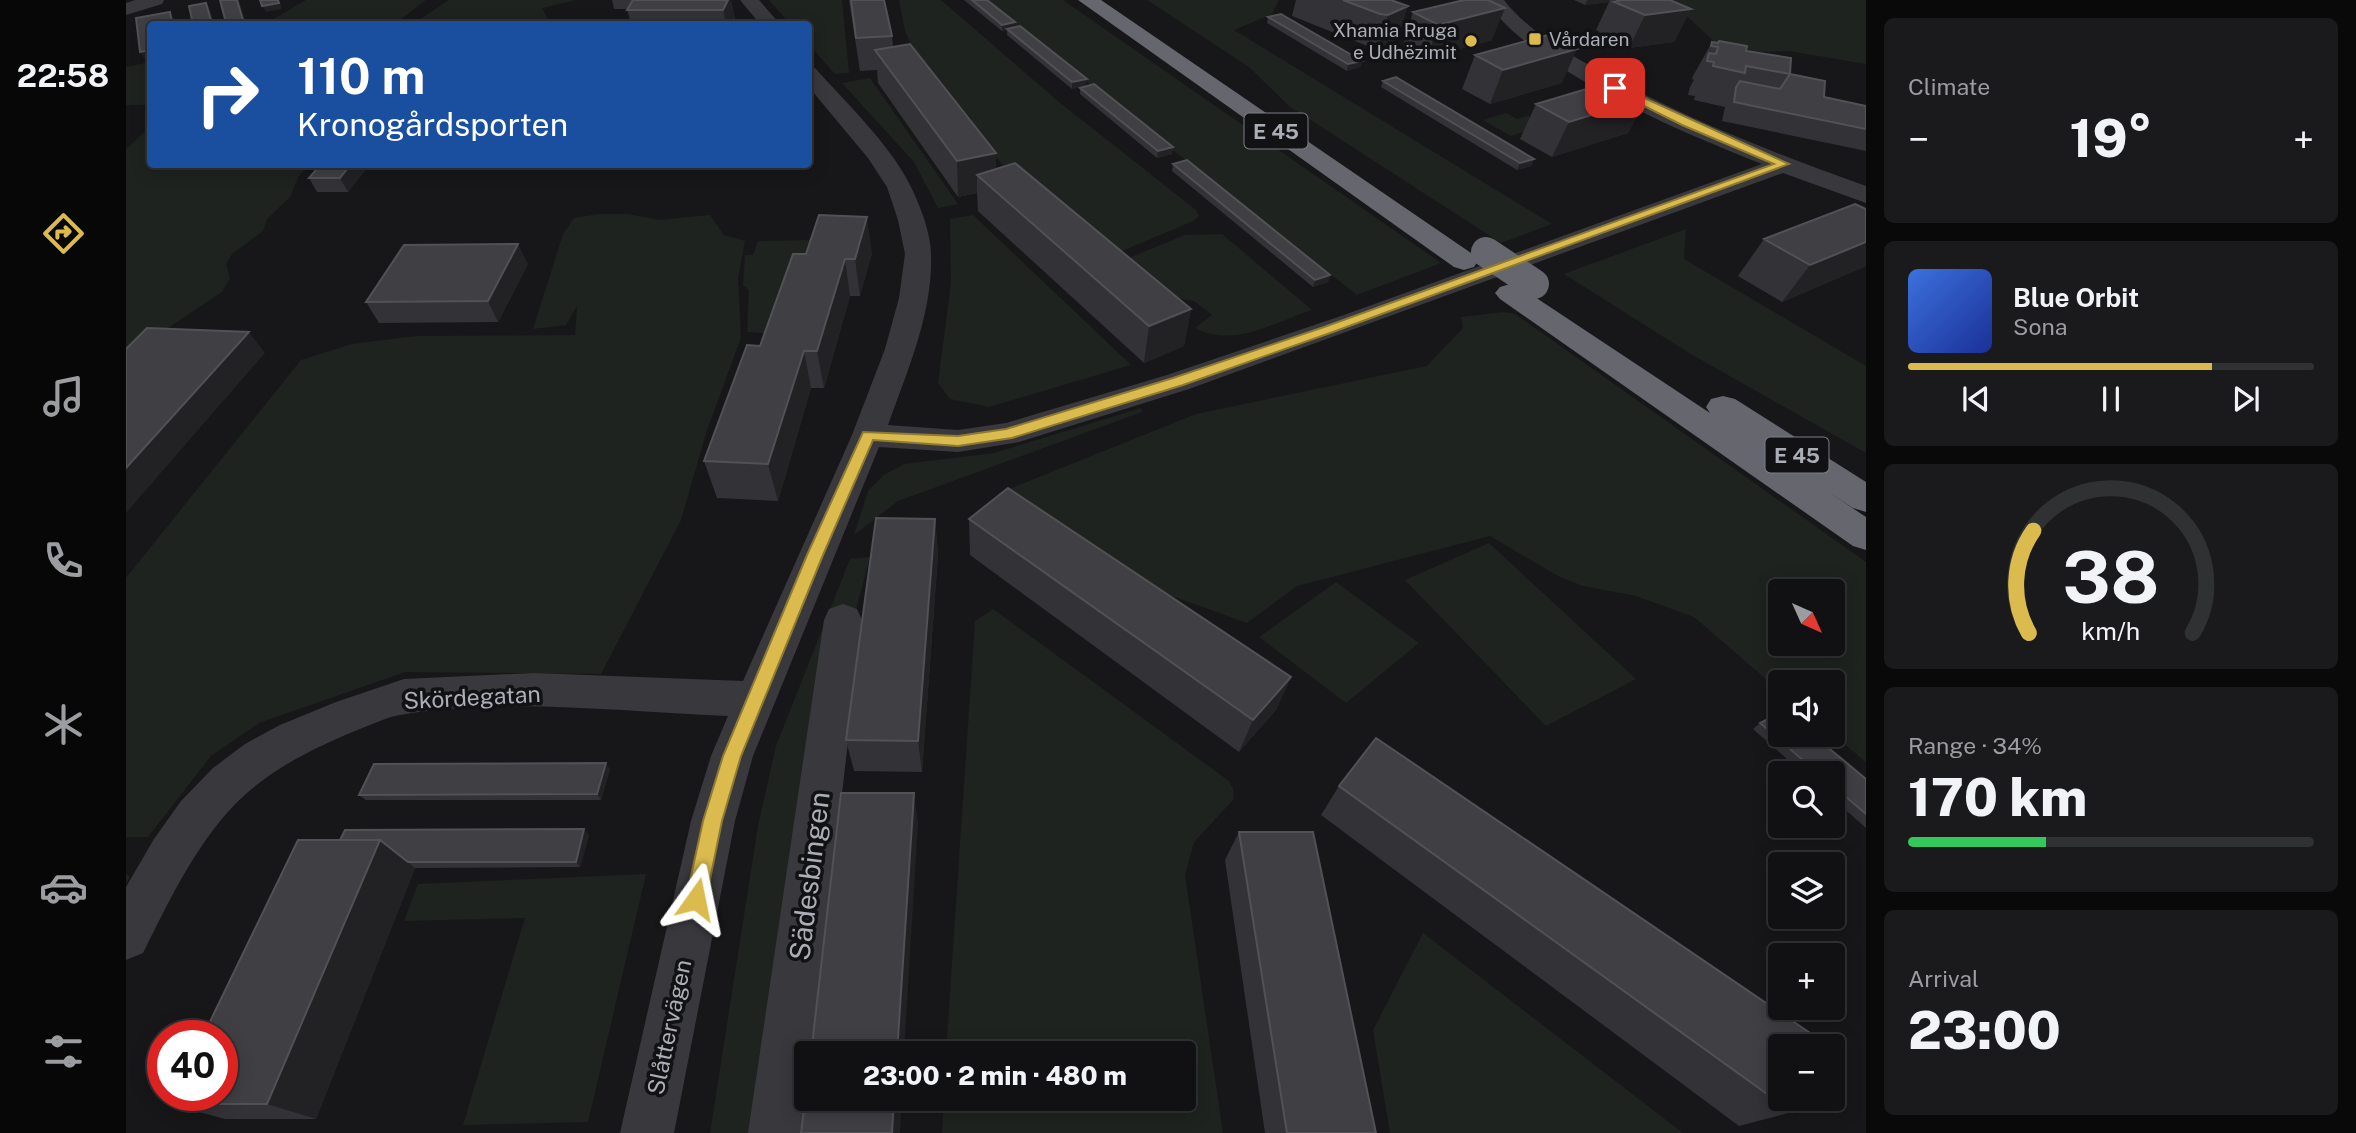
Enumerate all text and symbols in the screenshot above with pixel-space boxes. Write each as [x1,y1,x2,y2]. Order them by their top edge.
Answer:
place label: Xhamia Rruga e Udhëzimit [1333,19,1457,63]
place label: Vårdaren [1549,28,1630,50]
marker: Vårdaren [1527,31,1543,47]
marker: Xhamia Rruga e Udhëzimit [1463,33,1479,49]
text: 110 m [297,47,425,105]
icon: right [182,49,273,140]
text: 22:58 [17,57,109,94]
pin [1585,58,1645,118]
icon: arrive [1596,69,1634,107]
text: Climate [1908,73,1990,100]
text: Kronogårdsporten [297,106,568,143]
text: 19° [2070,108,2152,169]
road number: E 45 [1244,114,1308,148]
text: − [1908,117,1929,162]
text: + [2293,117,2314,162]
icon: directions [39,209,88,258]
text: Blue Orbit [2013,282,2139,313]
text: Sona [2013,313,2067,340]
icon: music [39,372,88,421]
icon: previous [1957,380,1995,418]
icon: pause [2092,380,2130,418]
icon: next [2227,380,2265,418]
road number: E 45 [1766,438,1828,472]
text: 38 [2062,534,2160,619]
icon: phone [39,536,88,585]
north arrow [1768,579,1844,656]
map controls [1768,579,1845,1111]
text: km/h [2082,615,2140,645]
button: sound [1768,670,1845,747]
street label: Skördegatan [403,680,541,714]
icon: climate [39,700,88,749]
text: Range · 34% [1908,732,2042,759]
button: search [1768,761,1845,838]
text: 170 km [1908,767,2087,828]
street label: Sädesbingen [782,790,836,962]
button: layers [1768,852,1845,929]
position arrow [659,862,733,936]
icon: car [39,863,88,912]
button: + [1768,943,1845,1020]
street label: Slåttervägen [641,957,697,1097]
text: Arrival [1908,965,1979,992]
text: 23:00 [1908,1000,2061,1061]
speed limit sign: 40 [147,1020,238,1111]
icon: filters [39,1027,88,1076]
button: − [1768,1034,1845,1111]
text: 23:00 · 2 min · 480 m [863,1060,1127,1091]

